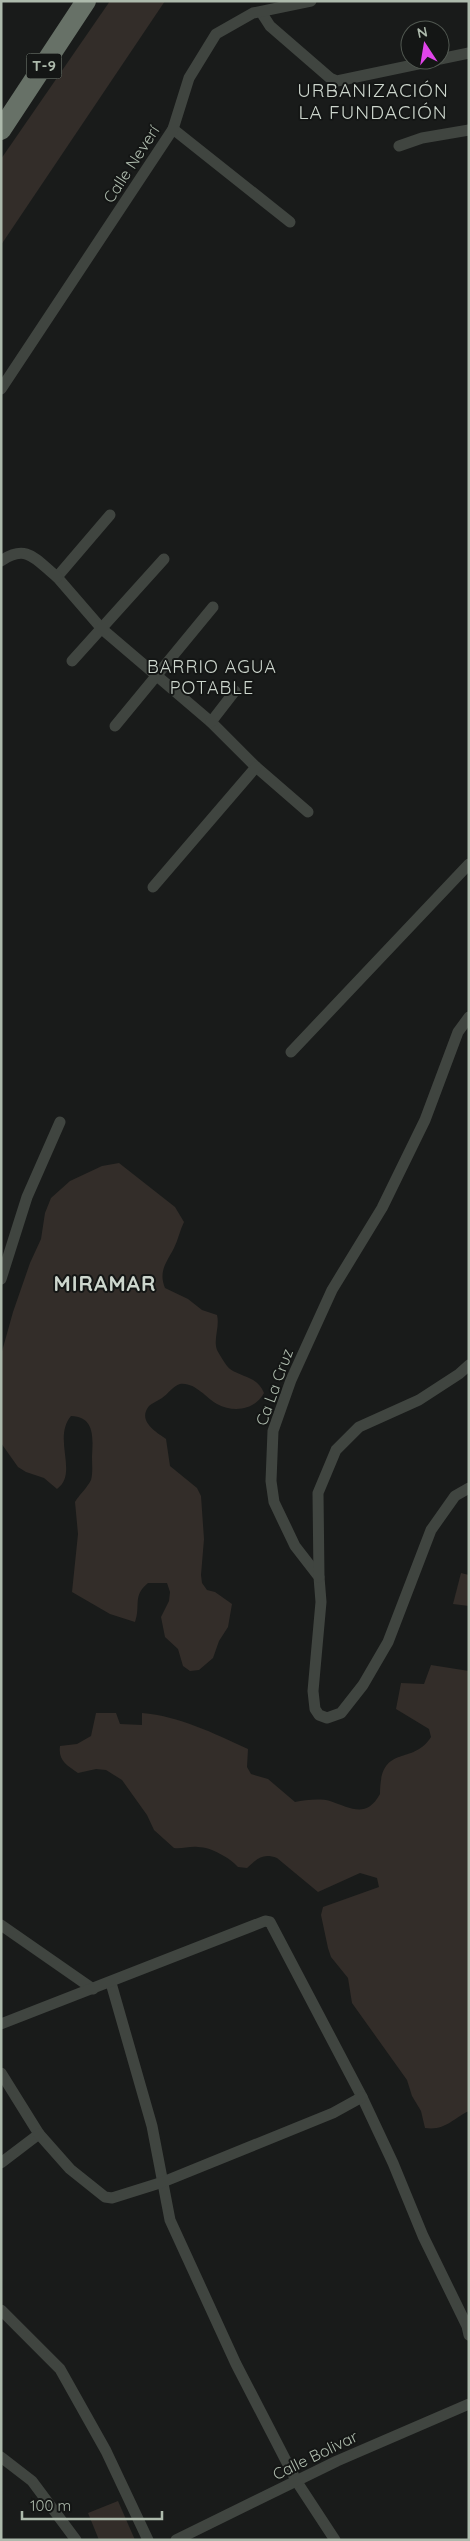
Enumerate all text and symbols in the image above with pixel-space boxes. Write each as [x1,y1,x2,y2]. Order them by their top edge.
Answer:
north arrow [400,20,450,70]
text: N [415,22,429,42]
road number: T-9 [27,54,62,78]
district label: URBANIZACIÓN LA FUNDACIÓN [297,78,449,124]
street label: Calle Neverí [99,121,164,207]
district label: BARRIO AGUA POTABLE [147,655,277,699]
district label: MIRAMAR [54,1270,156,1296]
street label: Ca La Cruz [251,1346,297,1428]
street label: Calle Bolivar [269,2426,361,2484]
scale bar [22,2488,162,2520]
text: 100 m [30,2496,71,2515]

